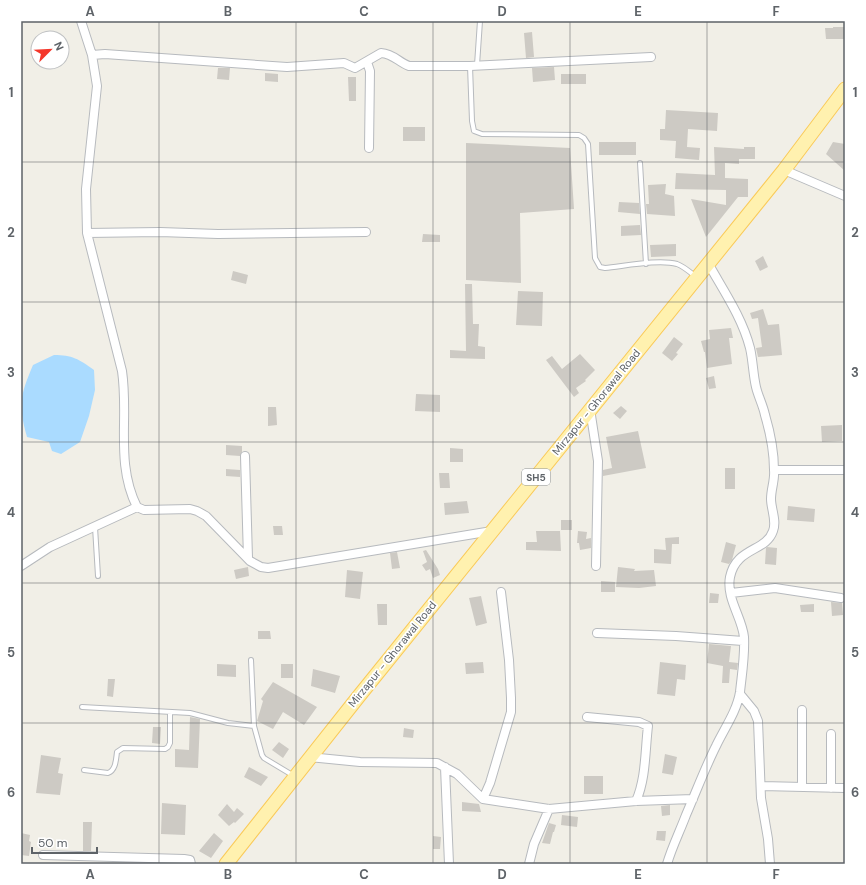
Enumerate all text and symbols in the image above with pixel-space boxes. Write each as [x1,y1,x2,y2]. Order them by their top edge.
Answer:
text: A [85,3,95,20]
text: B [224,3,232,20]
text: C [359,3,369,20]
text: D [497,3,507,20]
text: E [634,3,642,20]
text: F [772,3,780,20]
north arrow [30,30,70,70]
text: N [51,39,67,52]
text: 1 [9,84,13,101]
text: 1 [853,84,857,101]
text: 2 [7,224,15,241]
text: 2 [851,224,859,241]
street label: Mirzapur - Ghorawal Road [549,346,643,458]
text: 3 [7,364,15,381]
text: 3 [851,364,859,381]
road number: SH5 [522,469,550,485]
text: 4 [7,504,15,521]
text: 4 [851,504,859,521]
street label: Mirzapur - Ghorawal Road [345,598,439,710]
text: 5 [7,644,15,661]
text: 5 [851,644,859,661]
text: 6 [7,784,15,801]
text: 6 [851,784,859,801]
scale bar [32,829,97,855]
text: 50 m [38,835,67,851]
text: A [85,866,95,883]
text: B [224,866,232,883]
text: C [359,866,369,883]
text: D [497,866,507,883]
text: E [634,866,642,883]
text: F [772,866,780,883]

